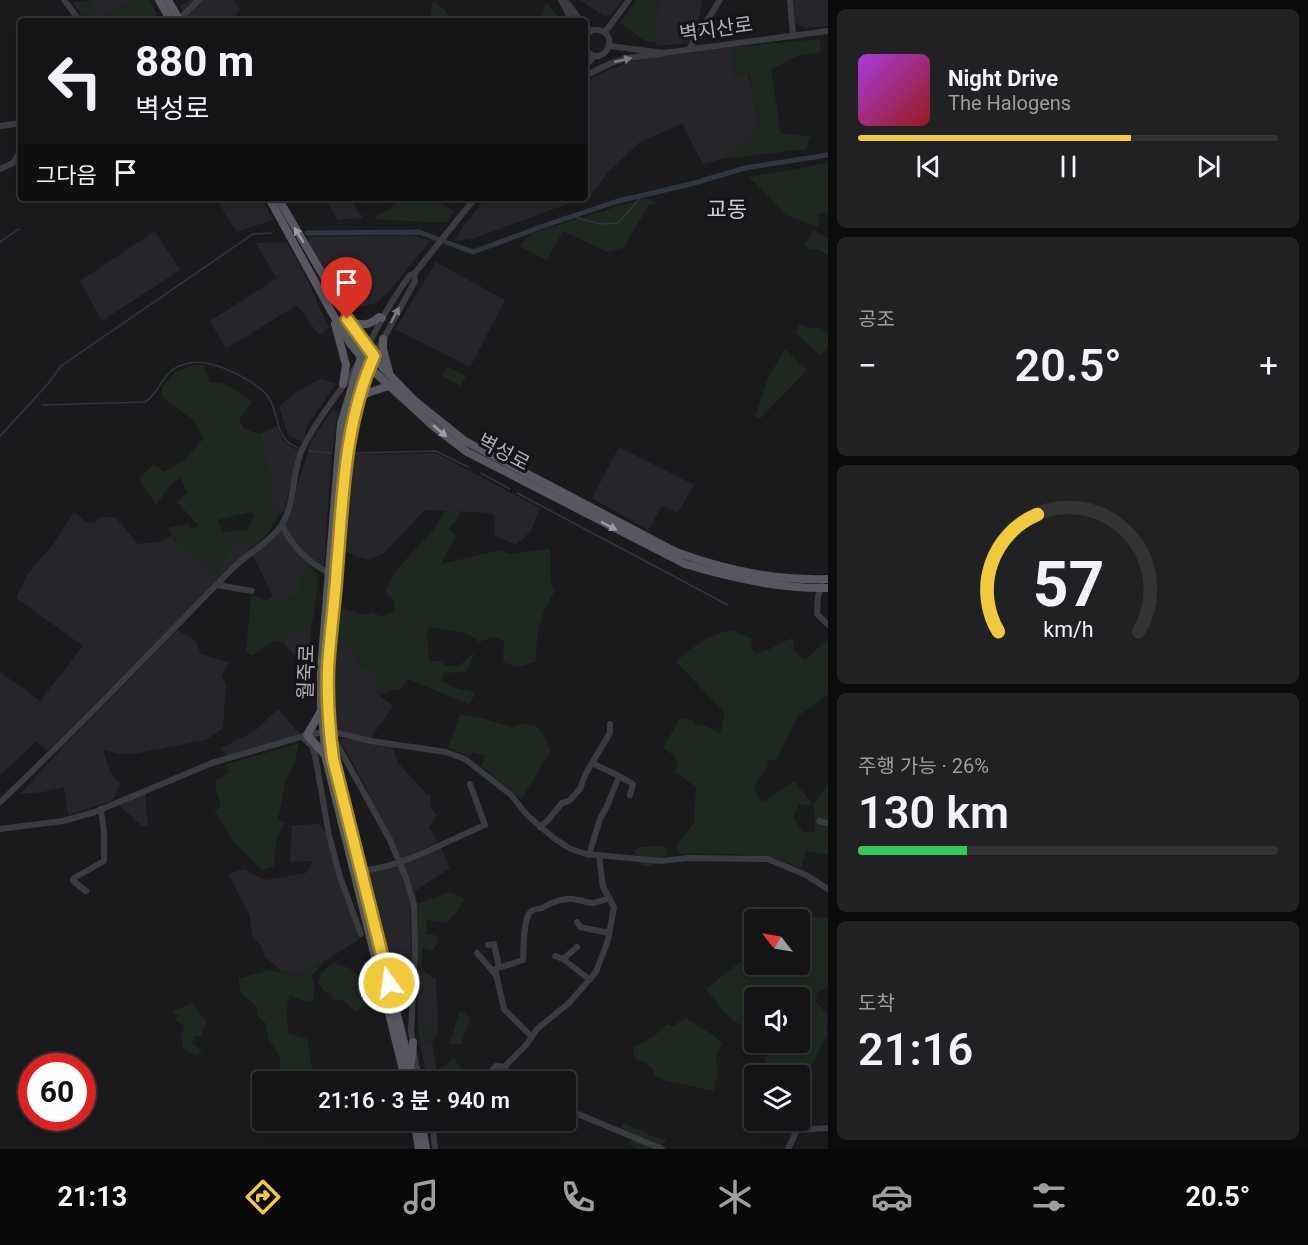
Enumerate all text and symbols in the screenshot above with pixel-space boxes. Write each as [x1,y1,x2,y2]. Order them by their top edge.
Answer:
street label: 벽지산로 [678,12,754,46]
text: 880 m [135,37,254,86]
icon: left [36,42,114,120]
one-way arrow [614,55,633,64]
text: Night Drive [948,66,1058,91]
text: The Halogens [948,91,1071,115]
text: 벽성로 [135,93,210,125]
icon: previous [912,150,945,183]
icon: pause [1052,150,1085,183]
icon: next [1192,150,1225,183]
icon: arrive [109,156,142,189]
text: 그다음 [36,163,97,188]
district label: 교동 [707,197,747,222]
one-way arrow [294,227,305,243]
pin [321,257,372,319]
icon: arrive [330,266,363,299]
one-way arrow [390,307,400,324]
text: 공조 [858,307,895,331]
text: 20.5° [1014,339,1122,392]
text: − [858,346,877,385]
text: + [1259,346,1278,385]
one-way arrow [432,425,447,437]
street label: 벽성로 [474,428,534,476]
one-way arrow [601,522,618,531]
text: 57 [1032,548,1104,621]
text: km/h [1043,617,1093,642]
street label: 월죽로 [293,644,319,700]
text: 주행 가능 · 26% [858,754,989,778]
text: 130 km [858,786,1009,839]
north arrow [744,909,810,975]
map controls [744,909,810,1131]
position arrow [357,951,421,1015]
button: sound [744,987,810,1053]
text: 도착 [858,991,895,1015]
text: 21:16 [858,1023,973,1076]
speed limit sign: 60 [18,1053,96,1131]
button: layers [744,1065,810,1131]
text: 21:16 · 3 분 · 940 m [318,1088,510,1113]
icon: directions [242,1176,284,1218]
icon: music [400,1176,442,1218]
icon: phone [557,1176,599,1218]
icon: climate [714,1176,756,1218]
icon: car [871,1176,913,1218]
icon: filters [1028,1176,1070,1218]
text: 21:13 [58,1181,127,1213]
text: 20.5° [1185,1181,1250,1213]

